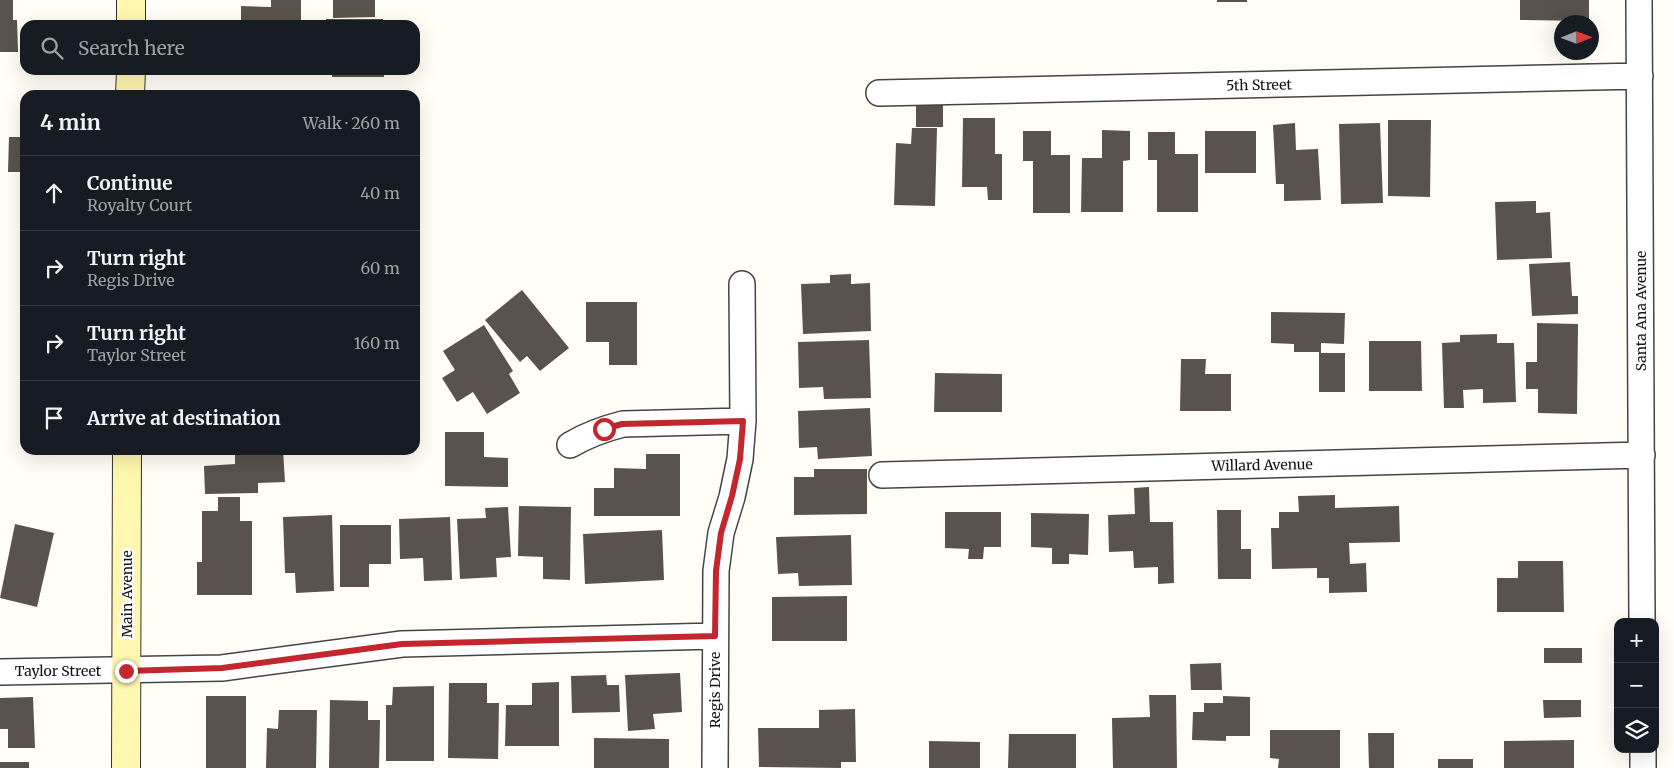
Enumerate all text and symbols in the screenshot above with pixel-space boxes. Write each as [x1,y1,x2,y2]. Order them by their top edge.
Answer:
north arrow [1554,15,1599,60]
search box [20,20,420,75]
icon: search [38,34,66,62]
text: Search here [78,36,185,60]
street label: 5th Street [1226,75,1293,95]
text: 4 min [40,109,101,136]
text: Walk · 260 m [303,113,400,133]
text: Continue [87,171,173,195]
icon: ahead [40,179,68,207]
text: 40 m [360,183,400,203]
text: Royalty Court [87,195,192,215]
text: Turn right [87,246,186,270]
street label: Santa Ana Avenue [1632,251,1650,371]
icon: right [40,254,68,282]
text: 60 m [360,258,400,278]
text: Regis Drive [87,270,175,290]
text: Turn right [87,321,186,345]
icon: right [40,329,68,357]
text: 160 m [354,333,400,353]
text: Taylor Street [87,345,186,365]
icon: arrive [40,404,68,432]
text: Arrive at destination [87,406,281,430]
route start [593,418,616,441]
street label: Willard Avenue [1210,455,1313,475]
street label: Main Avenue [118,550,136,638]
map controls [1614,618,1659,753]
button: + [1614,618,1659,663]
street label: Regis Drive [706,652,724,728]
route end [115,660,138,683]
street label: Taylor Street [15,662,102,680]
button: − [1614,663,1659,708]
button: layers [1614,708,1659,753]

